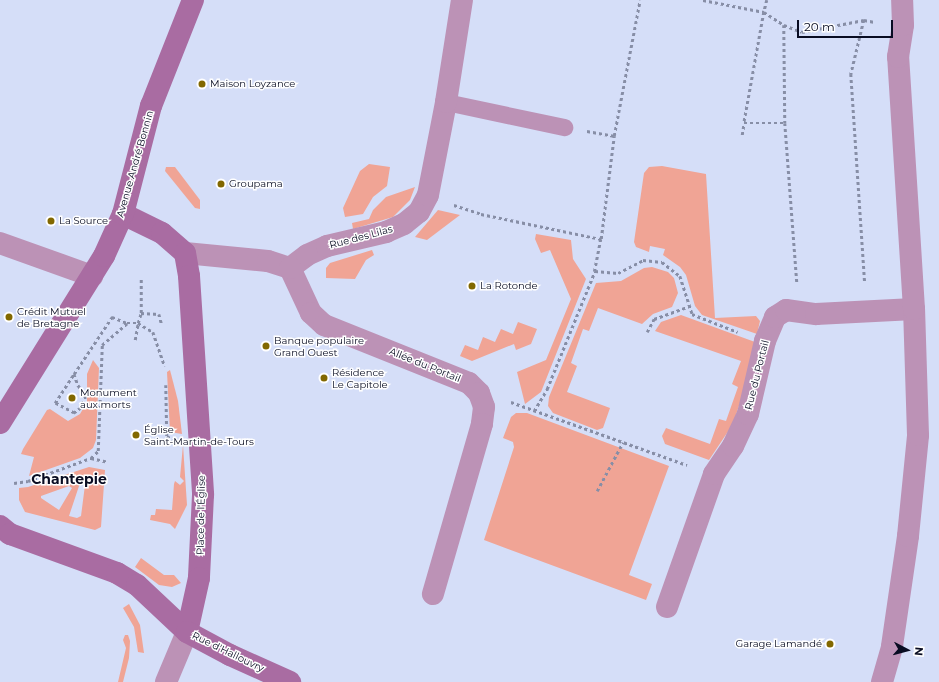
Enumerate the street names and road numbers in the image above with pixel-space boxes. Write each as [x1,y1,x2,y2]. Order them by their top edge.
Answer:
street label: Avenue André Bonnin [114,109,156,219]
street label: Rue des Lilas [328,223,394,251]
street label: Rue du Portail [743,339,771,411]
street label: Allée du Portail [388,345,462,385]
street label: Place de l'Église [194,475,208,555]
street label: Rue d'Hallouvry [190,629,266,675]

